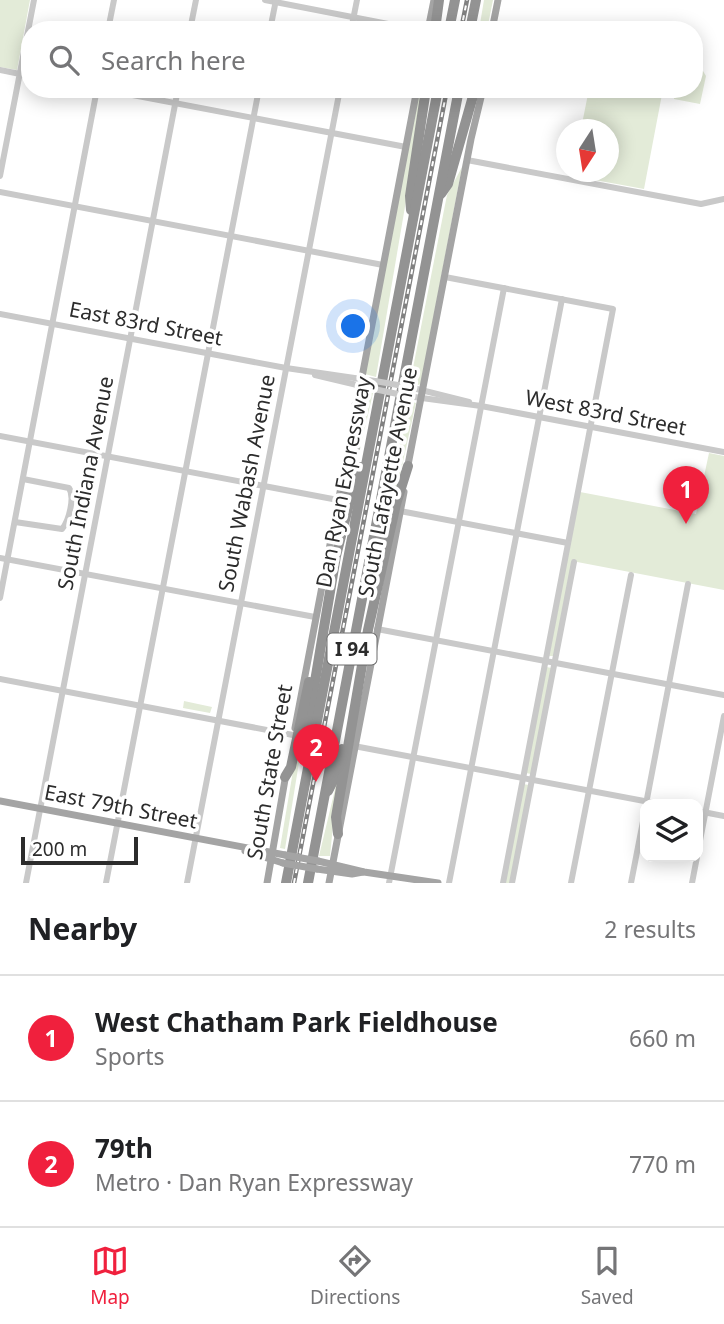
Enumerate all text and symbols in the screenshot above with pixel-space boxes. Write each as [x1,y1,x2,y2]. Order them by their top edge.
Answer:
search box [21,21,703,98]
icon: search [45,41,83,79]
text: Search here [101,42,246,78]
north arrow [556,119,619,182]
street label: East 83rd Street [67,294,226,352]
your location [336,309,370,343]
street label: South Lafayette Avenue [351,365,423,599]
street label: South Wabash Avenue [211,372,281,594]
street label: South Indiana Avenue [51,374,119,592]
street label: Dan Ryan Expressway [309,374,377,590]
street label: West 83rd Street [523,383,689,441]
pin: 1 [663,466,709,524]
road number: I 94 [328,634,376,664]
street label: South State Street [240,682,298,862]
pin: 2 [293,724,339,782]
street label: East 79th Street [42,777,200,835]
map controls [640,799,703,862]
button: layers [640,799,703,862]
scale bar [21,834,138,866]
text: 200 m [32,836,87,862]
text: Nearby [28,908,137,949]
text: 2 results [604,913,696,945]
text: West Chatham Park Fieldhouse [95,1004,498,1040]
text: 1 [44,1022,58,1054]
text: 660 m [629,1022,696,1054]
text: Sports [95,1040,165,1072]
text: 79th [95,1130,153,1166]
text: 2 [44,1148,58,1180]
text: 770 m [629,1148,696,1180]
text: Metro · Dan Ryan Expressway [95,1166,413,1198]
tab: Map [90,1242,130,1310]
tab: Directions [310,1242,400,1310]
tab: Saved [581,1242,634,1310]

